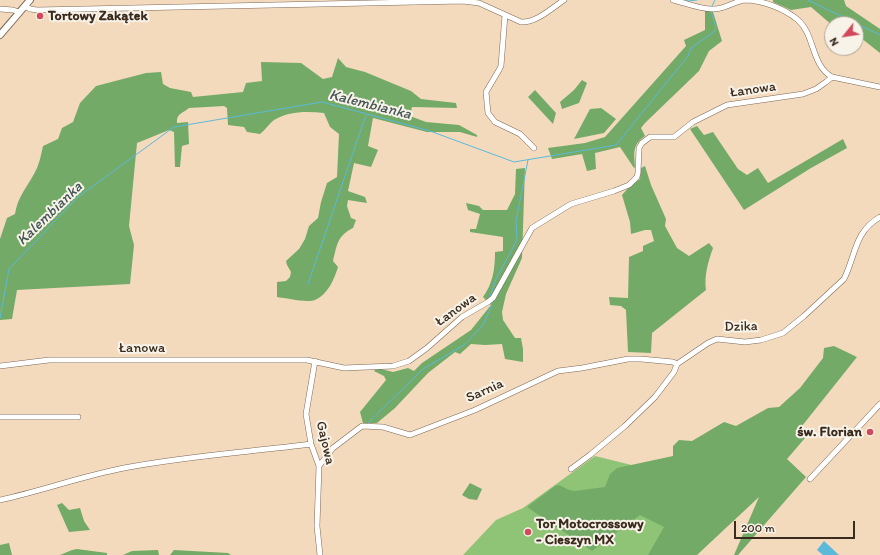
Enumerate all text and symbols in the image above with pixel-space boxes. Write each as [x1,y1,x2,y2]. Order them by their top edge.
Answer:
place label: Tortowy Zakątek [48,8,148,24]
marker: Tortowy Zakątek [35,11,45,21]
north arrow [824,16,864,56]
text: N [827,35,842,48]
street label: Łanowa [729,78,777,102]
water label: Kalembianka [327,86,413,124]
water label: Kalembianka [14,178,86,250]
street label: Łanowa [432,290,480,330]
street label: Dzika [724,318,758,336]
street label: Łanowa [119,340,165,356]
street label: Sarnia [464,375,506,407]
street label: Gajowa [312,420,338,466]
place label: św. Florian [797,424,862,440]
marker: św. Florian [865,427,875,437]
scale bar [736,513,857,539]
place label: Tor Motocrossowy - Cieszyn MX [536,516,644,548]
text: 200 m [741,521,775,535]
marker: Tor Motocrossowy - Cieszyn MX [523,527,533,537]

